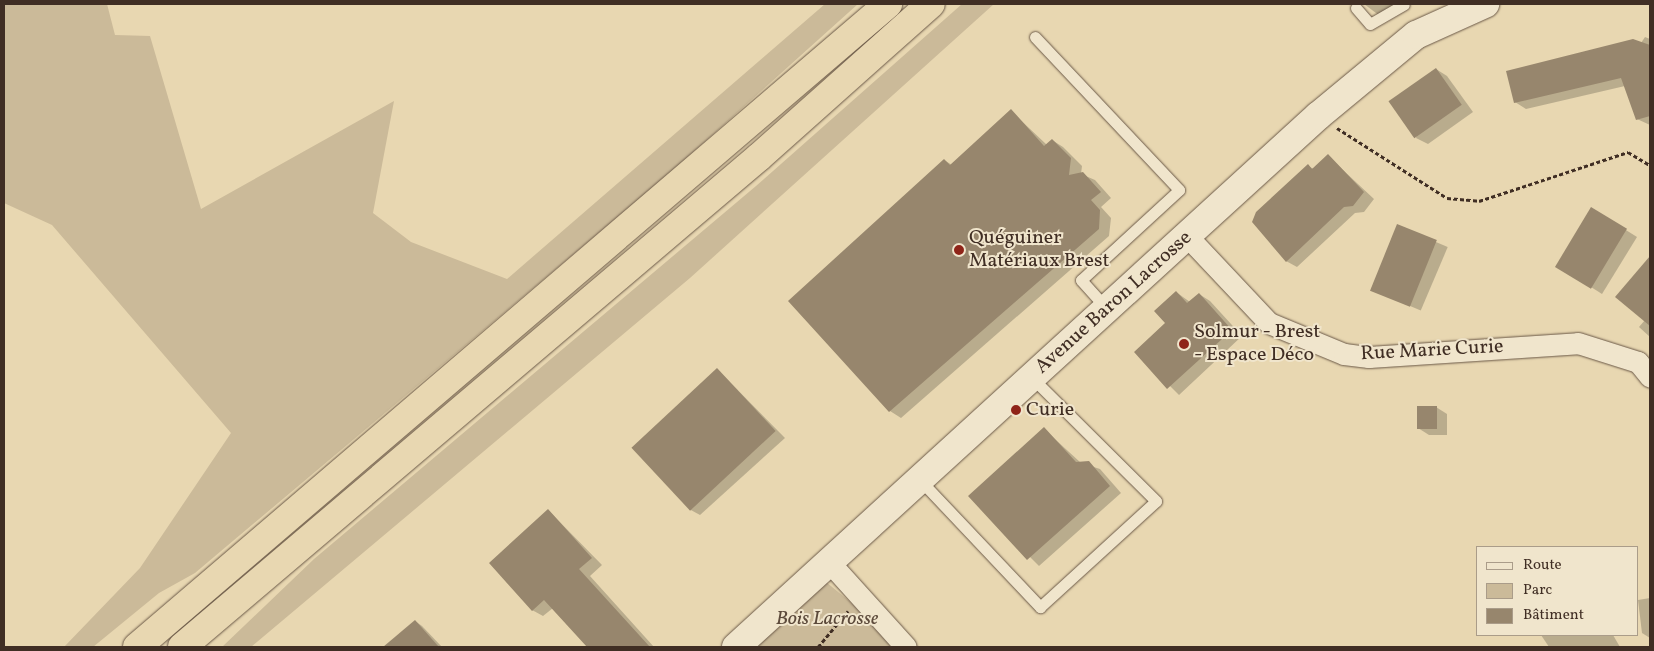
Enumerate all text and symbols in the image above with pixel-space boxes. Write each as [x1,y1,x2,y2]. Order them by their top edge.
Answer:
place label: Quéguiner Matériaux Brest [969,226,1110,273]
street label: Avenue Baron Lacrosse [1031,226,1197,380]
marker: Quéguiner Matériaux Brest [953,244,965,256]
place label: Solmur - Brest - Espace Déco [1194,320,1321,367]
street label: Rue Marie Curie [1360,335,1504,367]
marker: Solmur - Brest - Espace Déco [1178,338,1190,350]
place label: Curie [1026,398,1074,422]
marker: Curie [1010,404,1022,416]
legend [1476,546,1639,636]
text: Route [1523,555,1562,576]
text: Parc [1523,580,1552,601]
text: Bâtiment [1523,605,1584,626]
park label: Bois Lacrosse [776,607,878,631]

